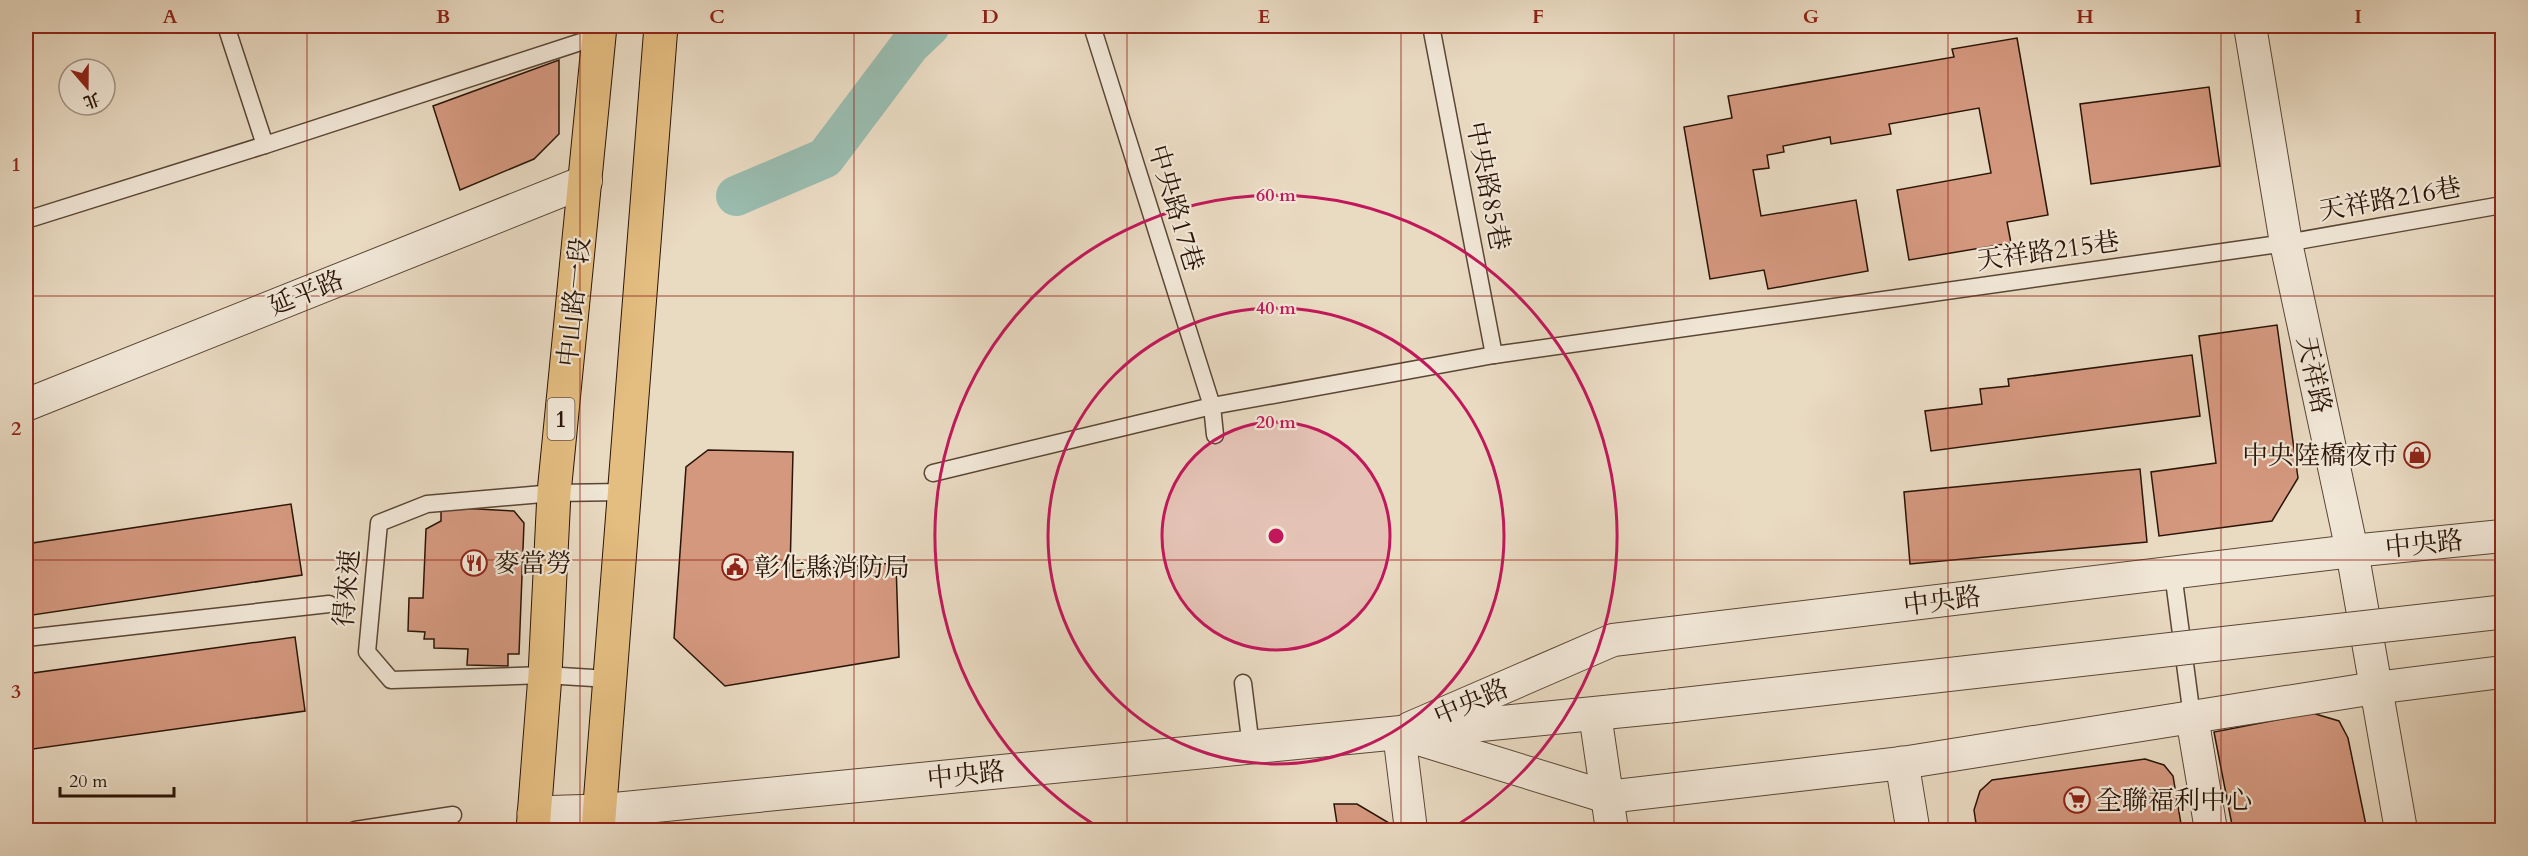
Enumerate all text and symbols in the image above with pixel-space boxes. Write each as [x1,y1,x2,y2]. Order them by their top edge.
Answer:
text: A [162,3,178,30]
text: B [436,3,450,30]
text: C [709,3,725,30]
text: D [981,3,999,30]
text: E [1258,3,1270,30]
text: F [1532,3,1544,30]
text: G [1803,3,1819,30]
text: H [2076,3,2094,30]
text: I [2354,3,2362,30]
north arrow [57,57,117,117]
text: 北 [81,87,103,113]
street label: 中央路85巷 [1458,119,1518,253]
street label: 中央路17巷 [1140,140,1212,276]
text: 1 [11,151,21,178]
street label: 天祥路216巷 [2316,169,2464,229]
text: 60 m [1256,183,1296,208]
street label: 天祥路215巷 [1974,224,2122,278]
street label: 中山路一段 [550,236,598,368]
street label: 延平路 [263,262,349,324]
text: 40 m [1256,296,1296,321]
street label: 天祥路 [2289,333,2339,417]
road number: 1 [548,398,574,440]
text: 20 m [1256,410,1296,435]
text: 2 [11,415,21,442]
place label: 中央陸橋夜市 [2242,438,2398,473]
shop icon: 中央陸橋夜市 [2402,440,2432,470]
street label: 中央路 [2383,523,2465,565]
centre of rings [1266,526,1286,546]
place label: 麥當勞 [494,546,572,581]
street label: 得來速 [326,548,368,628]
restaurant icon: 麥當勞 [459,548,489,578]
place label: 彰化縣消防局 [754,550,910,585]
public building icon: 彰化縣消防局 [720,552,750,582]
street label: 中央路 [1901,579,1983,623]
street label: 中央路 [1428,671,1514,733]
text: 3 [11,678,21,705]
street label: 中央路 [925,754,1007,796]
scale bar [60,760,174,798]
text: 20 m [69,769,108,794]
place label: 全聯福利中心 [2096,783,2252,818]
supermarket icon: 全聯福利中心 [2062,785,2092,815]

